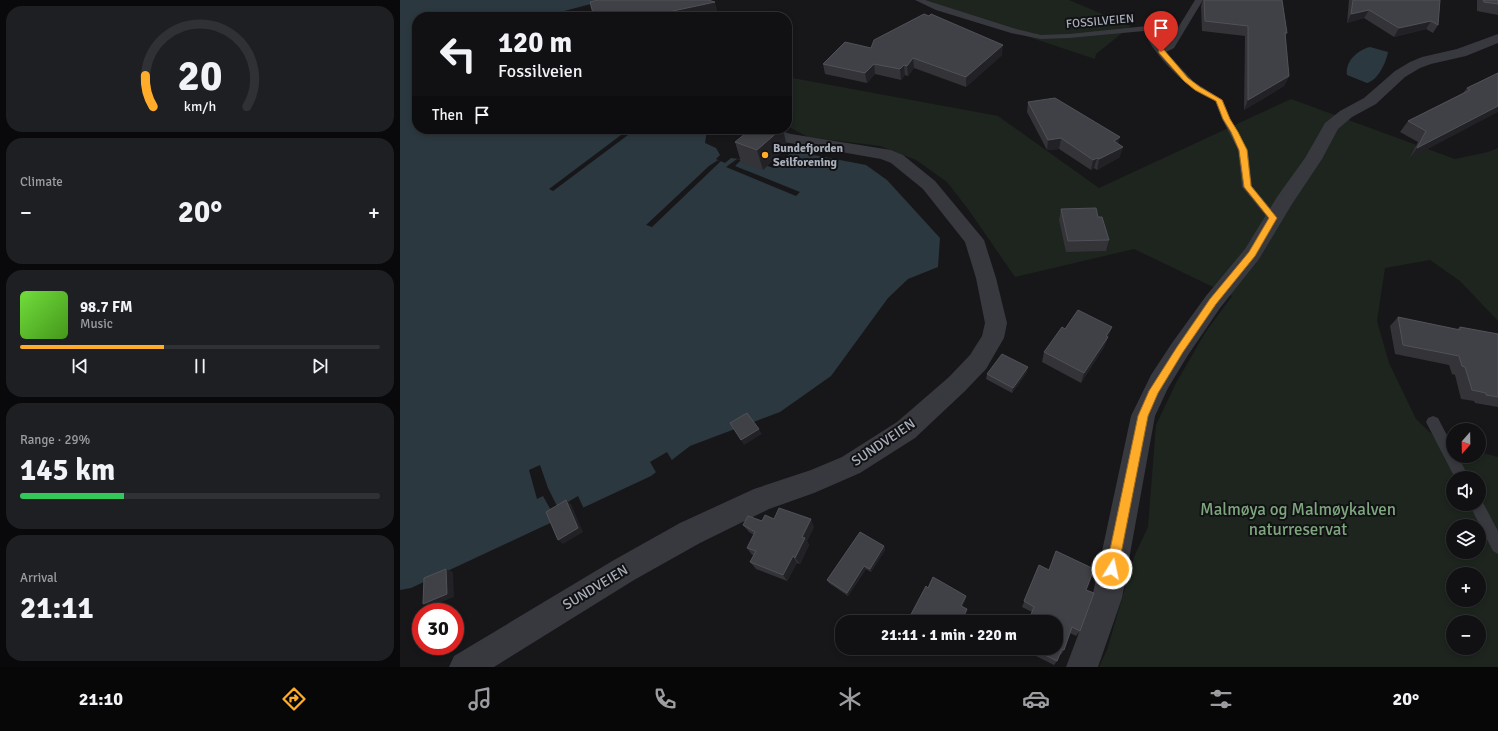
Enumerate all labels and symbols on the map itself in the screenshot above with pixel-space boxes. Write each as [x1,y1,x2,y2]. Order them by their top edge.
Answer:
street label: FOSSILVEIEN [1065,11,1135,32]
pin [1144,11,1178,52]
place label: Bundefjorden Seilforening [773,141,844,170]
marker: Bundefjorden Seilforening [760,150,770,160]
street label: SUNDVEIEN [848,415,918,470]
north arrow [1446,423,1486,463]
park label: Malmøya og Malmøykalven naturreservat [1200,499,1396,540]
position arrow [1091,548,1133,590]
street label: SUNDVEIEN [560,561,631,614]
speed limit sign: 30 [412,603,464,655]

